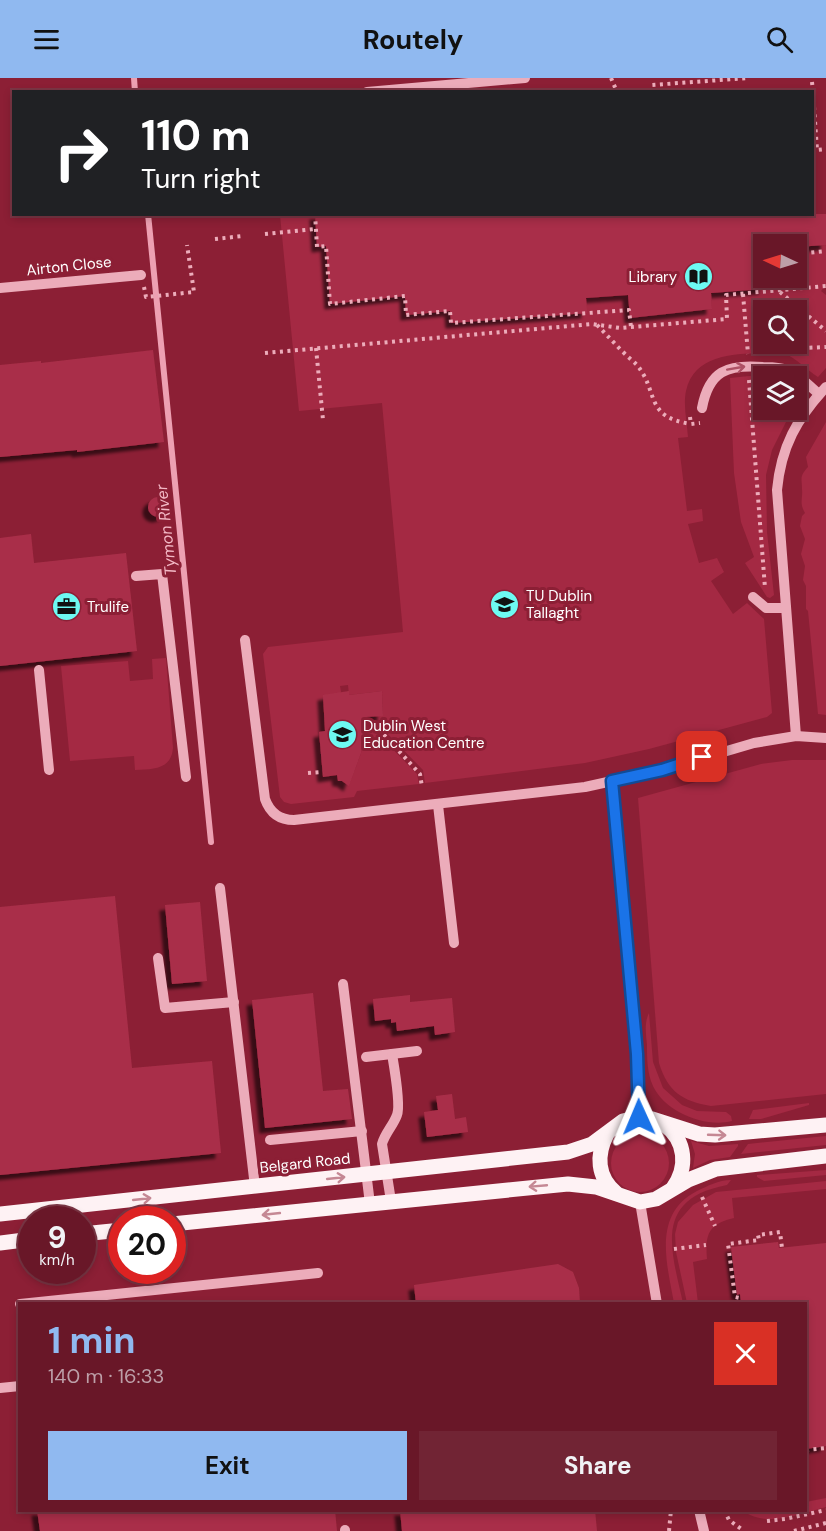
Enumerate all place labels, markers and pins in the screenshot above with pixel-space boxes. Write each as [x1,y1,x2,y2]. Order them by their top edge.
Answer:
library icon: Library [682,261,714,293]
place label: Library [629,267,678,287]
place label: TU Dublin Tallaght [526,586,592,623]
school or university icon: TU Dublin Tallaght [489,589,521,621]
office icon: Trulife [50,591,82,623]
place label: Trulife [87,597,129,617]
place label: Dublin West Education Centre [363,716,485,753]
school or university icon: Dublin West Education Centre [326,719,358,751]
pin [676,731,727,782]

